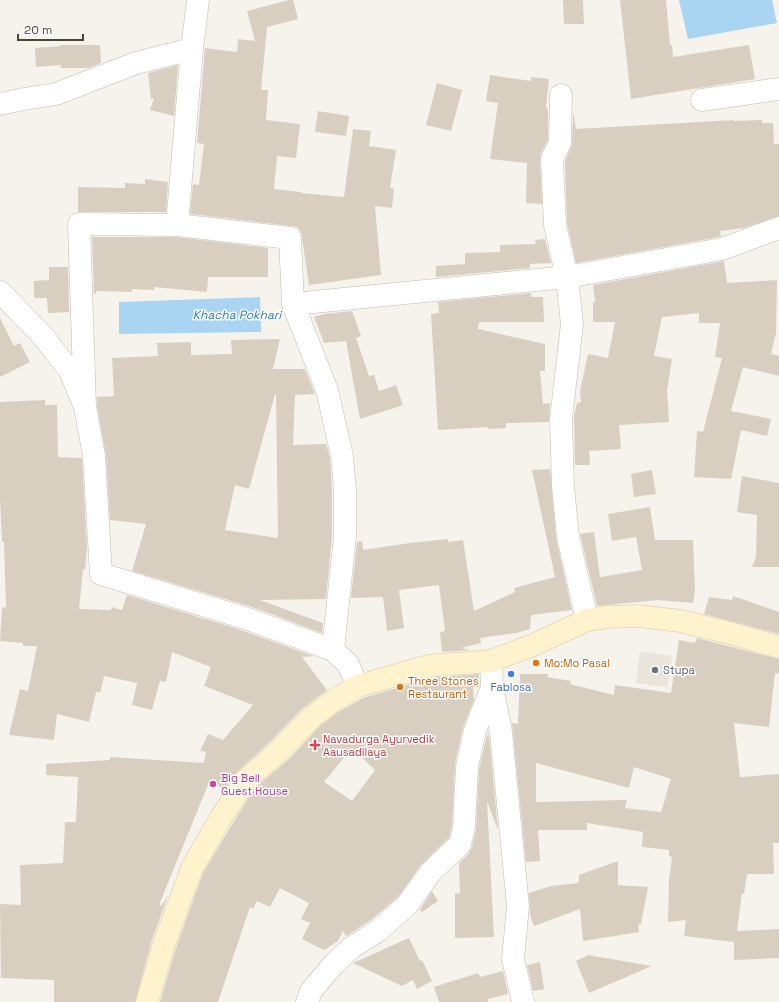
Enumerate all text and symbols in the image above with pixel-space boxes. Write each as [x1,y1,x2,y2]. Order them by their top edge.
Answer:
scale bar [18,16,83,42]
text: 20 m [24,22,52,38]
water label: Khacha Pokhari [193,307,283,323]
place label: Mo:Mo Pasal [544,656,610,670]
marker: Mo:Mo Pasal [531,658,541,668]
place label: Stupa [663,663,696,677]
marker: Stupa [650,665,660,675]
marker: Fablosa [506,669,516,679]
place label: Three Stones Restaurant [408,674,479,701]
place label: Fablosa [491,680,532,694]
marker: Three Stones Restaurant [395,682,405,692]
place label: Navadurga Ayurvedik Aausadilaya [323,732,435,759]
marker: Navadurga Ayurvedik Aausadilaya [310,740,320,750]
place label: Big Bell Guest House [221,771,288,798]
marker: Big Bell Guest House [208,779,218,789]

